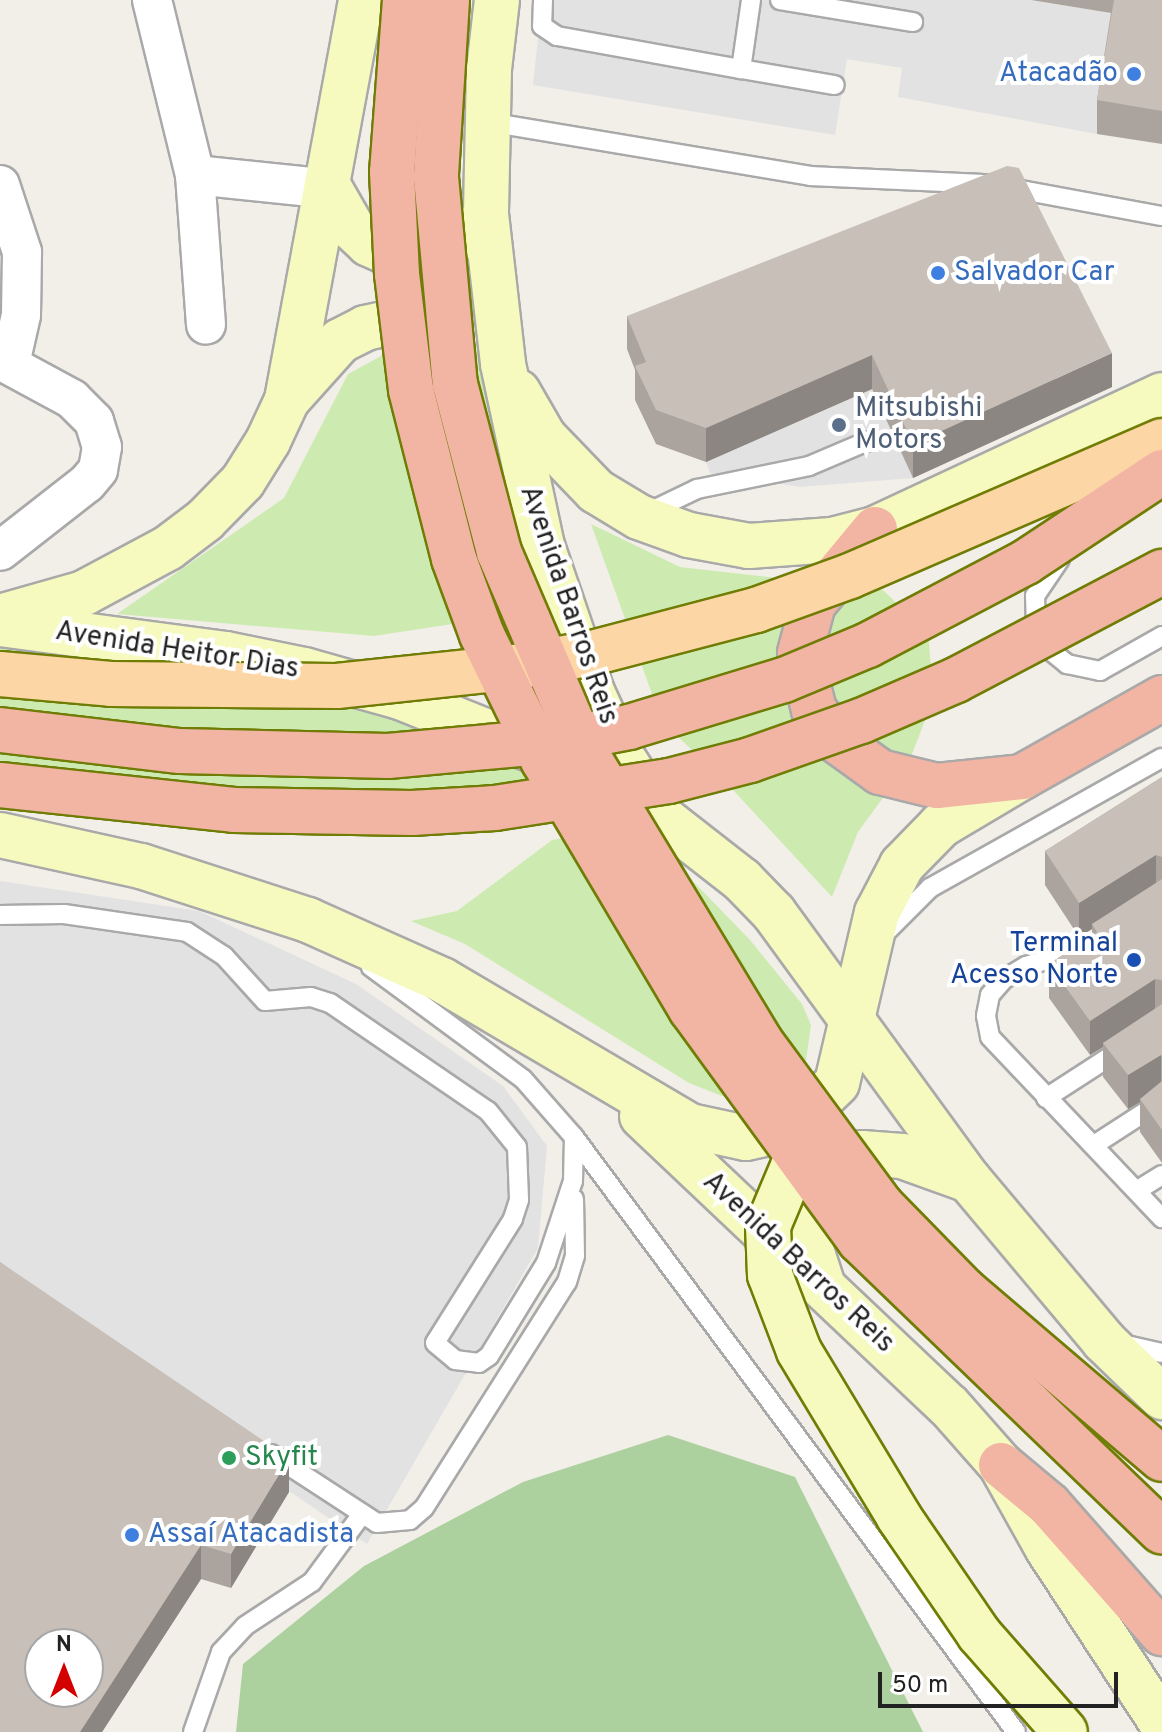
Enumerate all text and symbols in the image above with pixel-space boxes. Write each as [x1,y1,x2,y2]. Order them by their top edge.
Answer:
place label: Atacadão [999,57,1118,91]
marker: Atacadão [1125,65,1143,83]
place label: Salvador Car [954,256,1115,290]
marker: Salvador Car [929,264,947,282]
place label: Mitsubishi Motors [855,392,982,458]
marker: Mitsubishi Motors [830,416,848,434]
street label: Avenida Barros Reis [511,481,625,729]
street label: Avenida Heitor Dias [53,615,301,687]
place label: Terminal Acesso Norte [950,927,1118,993]
marker: Terminal Acesso Norte [1125,951,1143,969]
street label: Avenida Barros Reis [695,1165,901,1361]
place label: Skyfit [245,1441,318,1475]
marker: Skyfit [220,1449,238,1467]
place label: Assaí Atacadista [148,1518,355,1552]
marker: Assaí Atacadista [123,1526,141,1544]
north arrow [24,1628,104,1708]
text: N [56,1632,72,1659]
scale bar [882,1656,1122,1706]
text: 50 m [892,1671,948,1701]

